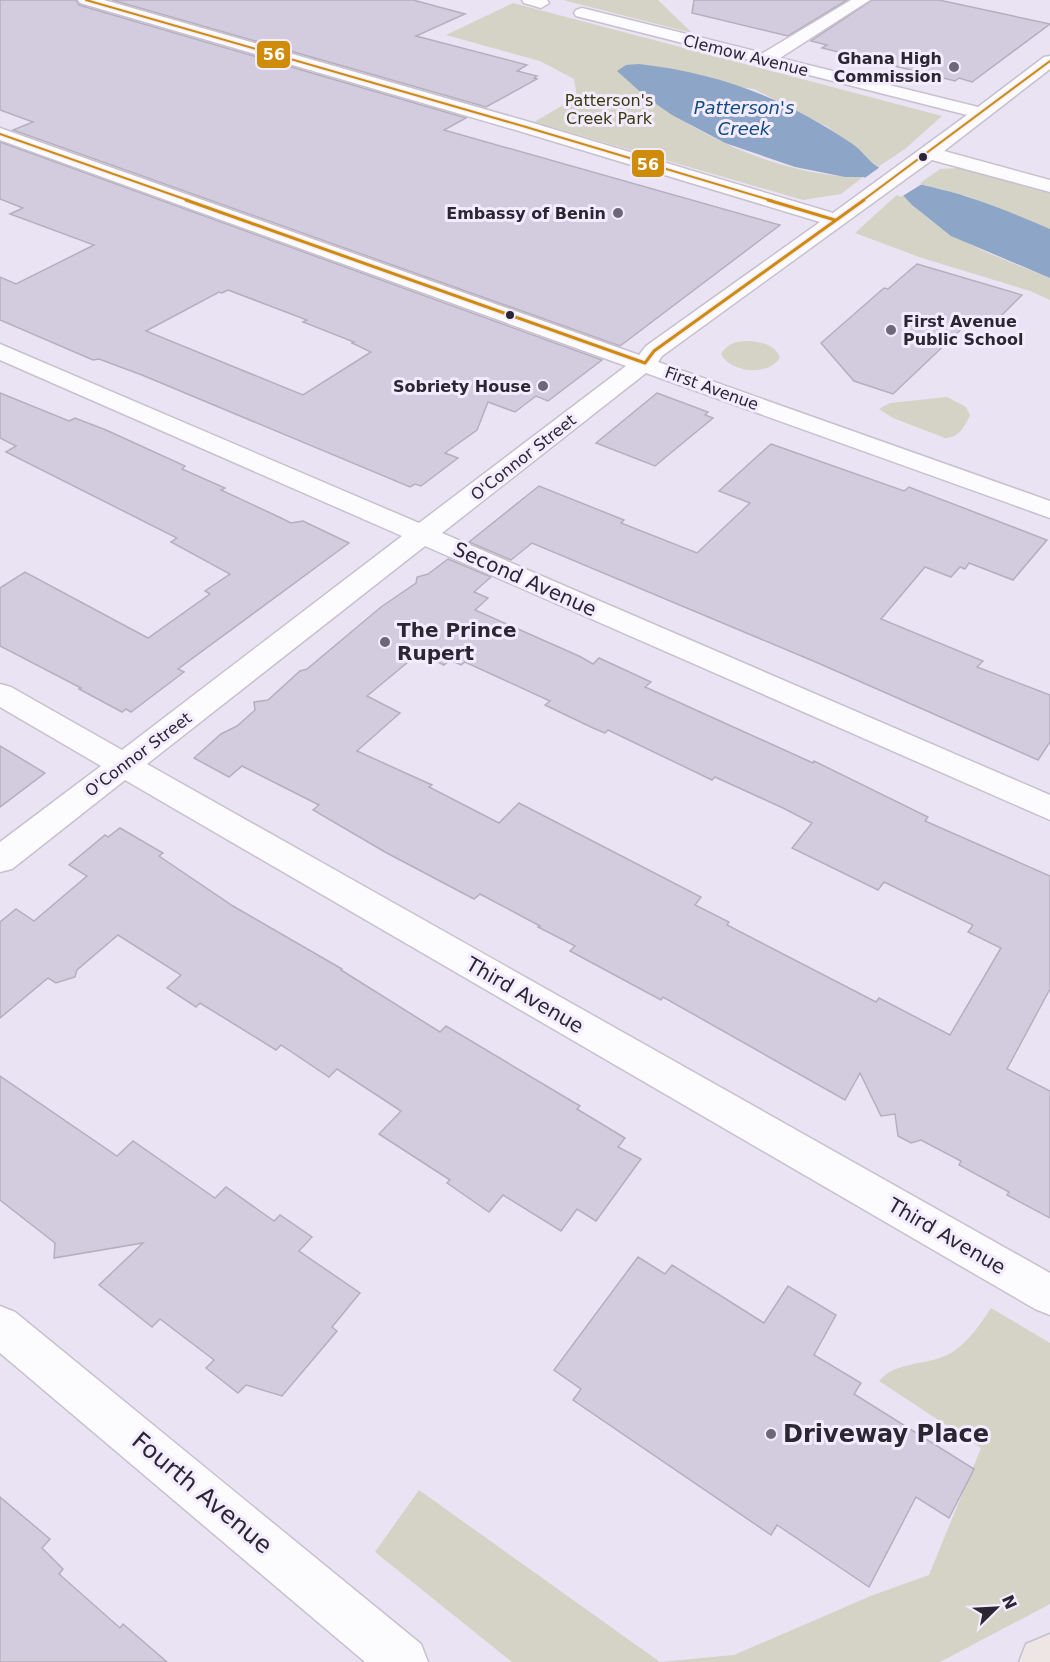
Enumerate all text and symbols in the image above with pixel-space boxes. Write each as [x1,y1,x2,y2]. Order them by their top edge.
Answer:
street label: Clemow Avenue [681,31,810,80]
line badge: 56 [256,40,291,69]
text: 56 [263,45,285,64]
place label: Ghana High Commission [834,49,942,86]
marker: Ghana High Commission [947,60,961,74]
park label: Patterson's Creek Park [565,91,653,128]
water label: Patterson's Creek [694,97,794,139]
line badge: 56 [631,149,665,178]
unlabelled marker [917,151,929,163]
text: 56 [637,155,659,174]
place label: Embassy of Benin [446,204,606,223]
marker: Embassy of Benin [611,206,625,220]
unlabelled marker [504,309,516,321]
place label: First Avenue Public School [903,312,1023,349]
marker: First Avenue Public School [884,323,898,337]
street label: First Avenue [662,363,761,414]
place label: Sobriety House [393,377,531,396]
marker: Sobriety House [536,379,550,393]
street label: O'Connor Street [467,410,580,504]
street label: Second Avenue [450,537,600,621]
place label: The Prince Rupert [397,618,516,665]
marker: The Prince Rupert [378,635,392,649]
street label: O'Connor Street [81,708,195,801]
street label: Third Avenue [461,951,588,1038]
street label: Third Avenue [883,1192,1010,1279]
place label: Driveway Place [783,1420,989,1448]
street label: Fourth Avenue [126,1426,278,1560]
marker: Driveway Place [764,1427,778,1441]
north arrow [966,1578,1026,1638]
text: N [998,1592,1021,1612]

